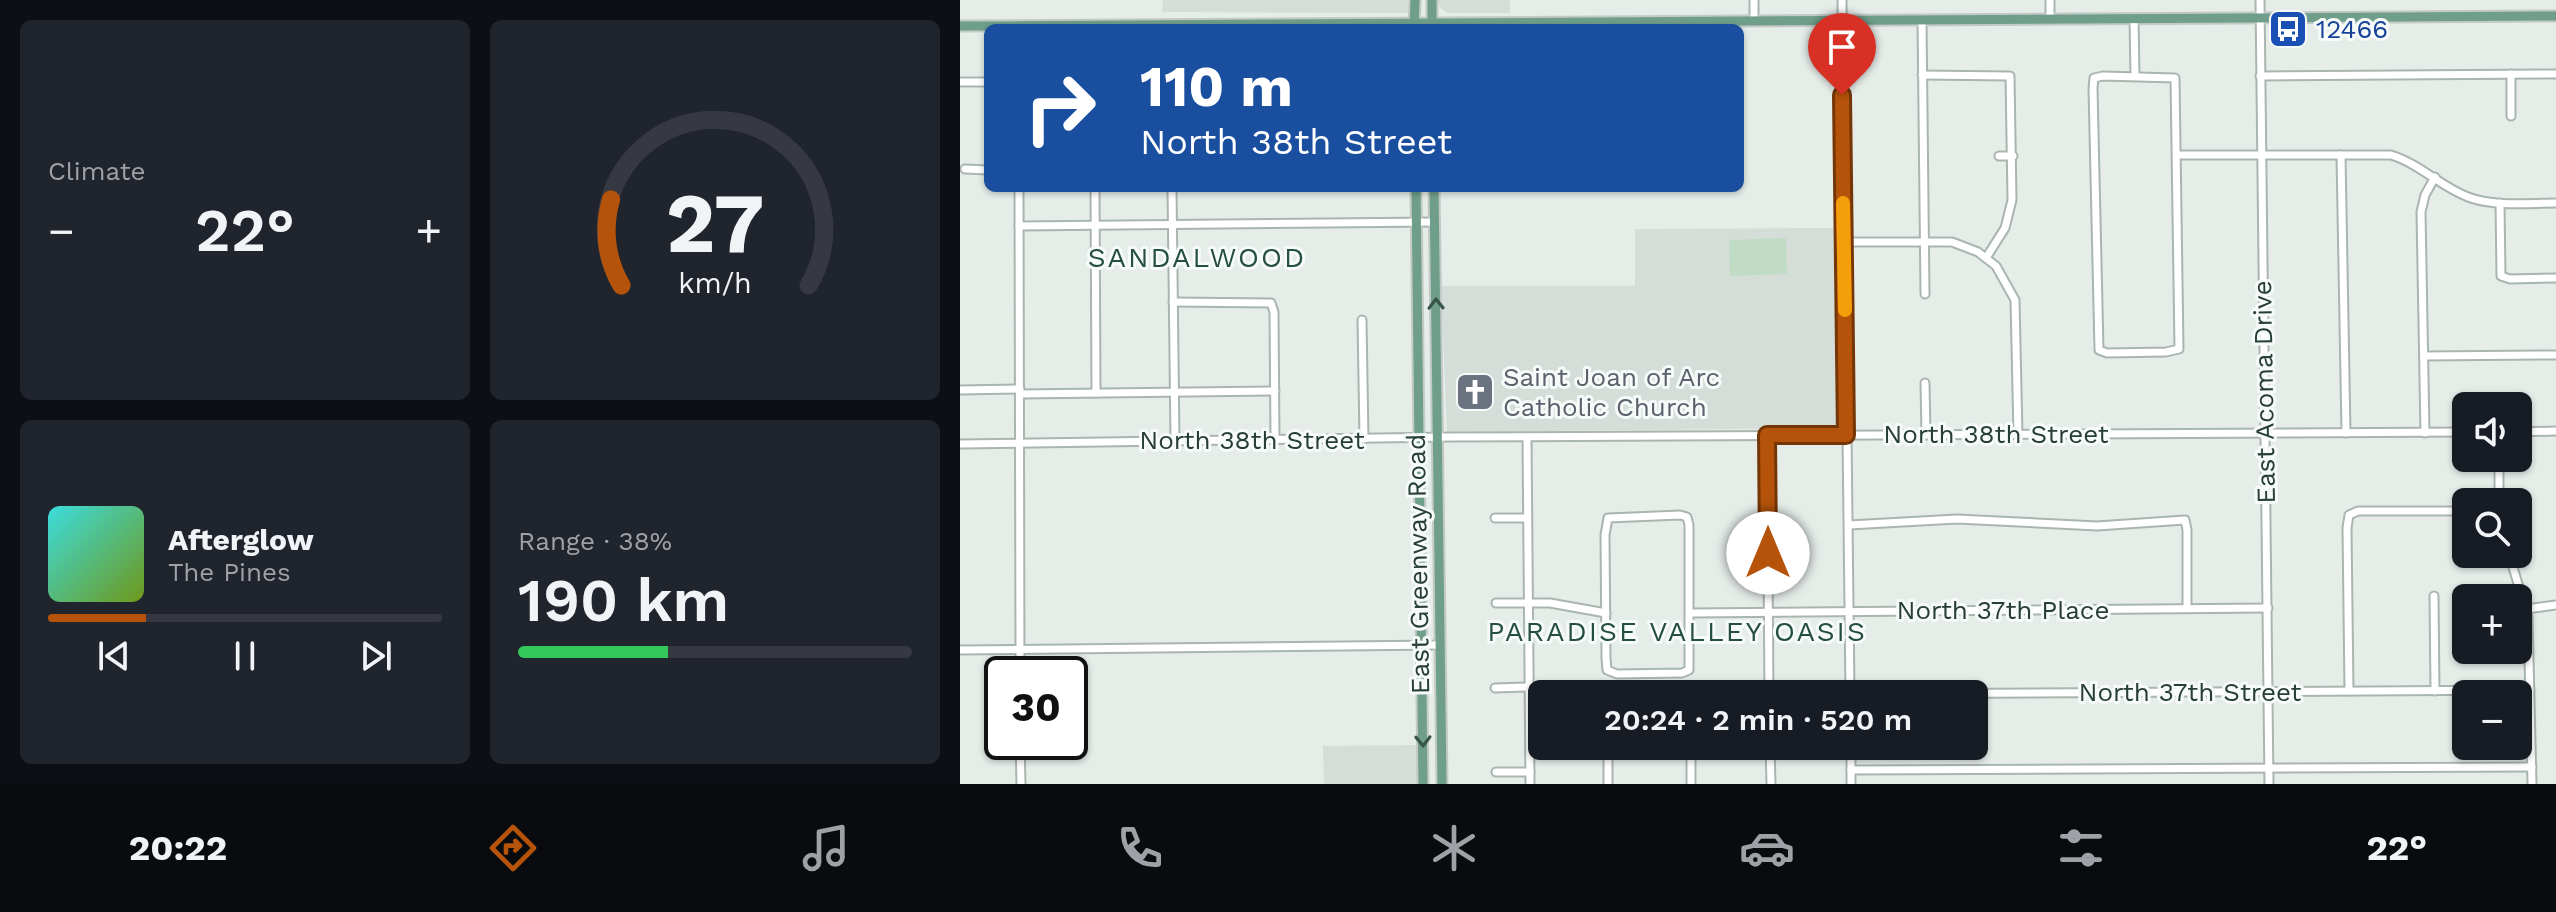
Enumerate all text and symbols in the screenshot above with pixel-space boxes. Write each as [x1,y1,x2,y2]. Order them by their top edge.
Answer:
bus stop icon: 12466 [2267,8,2309,50]
pin [1808,13,1876,95]
place label: 12466 [2316,14,2388,44]
icon: arrive [1820,25,1864,69]
text: 110 m [1140,54,1293,120]
icon: right [1008,56,1112,160]
text: North 38th Street [1140,121,1452,163]
text: Climate [48,156,146,186]
text: 27 [666,175,764,272]
text: 22° [195,195,295,266]
text: − [48,205,75,257]
text: + [415,205,442,257]
district label: SANDALWOOD [1088,241,1306,274]
text: km/h [678,266,752,300]
street label: East Acoma Drive [2247,280,2281,504]
one-way arrow [1427,297,1445,310]
place label: Saint Joan of Arc Catholic Church [1503,362,1720,422]
church icon: Saint Joan of Arc Catholic Church [1454,371,1496,413]
map controls [2452,392,2532,760]
button: sound [2452,392,2532,472]
street label: North 38th Street [1883,419,2109,449]
street label: North 38th Street [1139,425,1365,455]
street label: East Greenway Road [1401,434,1435,694]
button: search [2452,488,2532,568]
position arrow [1726,511,1810,595]
text: Afterglow [168,522,314,557]
text: Range · 38% [518,526,672,556]
text: The Pines [168,557,291,587]
text: 190 km [518,565,729,636]
button: + [2452,584,2532,664]
street label: North 37th Place [1897,595,2109,625]
district label: PARADISE VALLEY OASIS [1487,615,1867,648]
icon: previous [92,634,136,678]
icon: pause [223,634,267,678]
icon: next [354,634,398,678]
speed limit sign: 30 [984,656,1088,760]
street label: North 37th Street [2079,677,2302,707]
button: − [2452,680,2532,760]
text: 20:24 · 2 min · 520 m [1604,702,1912,737]
one-way arrow [1414,735,1432,748]
icon: directions [485,820,541,876]
icon: music [798,820,854,876]
icon: phone [1112,820,1168,876]
icon: climate [1426,820,1482,876]
icon: car [1739,820,1795,876]
icon: filters [2053,820,2109,876]
text: 20:22 [129,827,227,869]
text: 22° [2366,827,2427,869]

